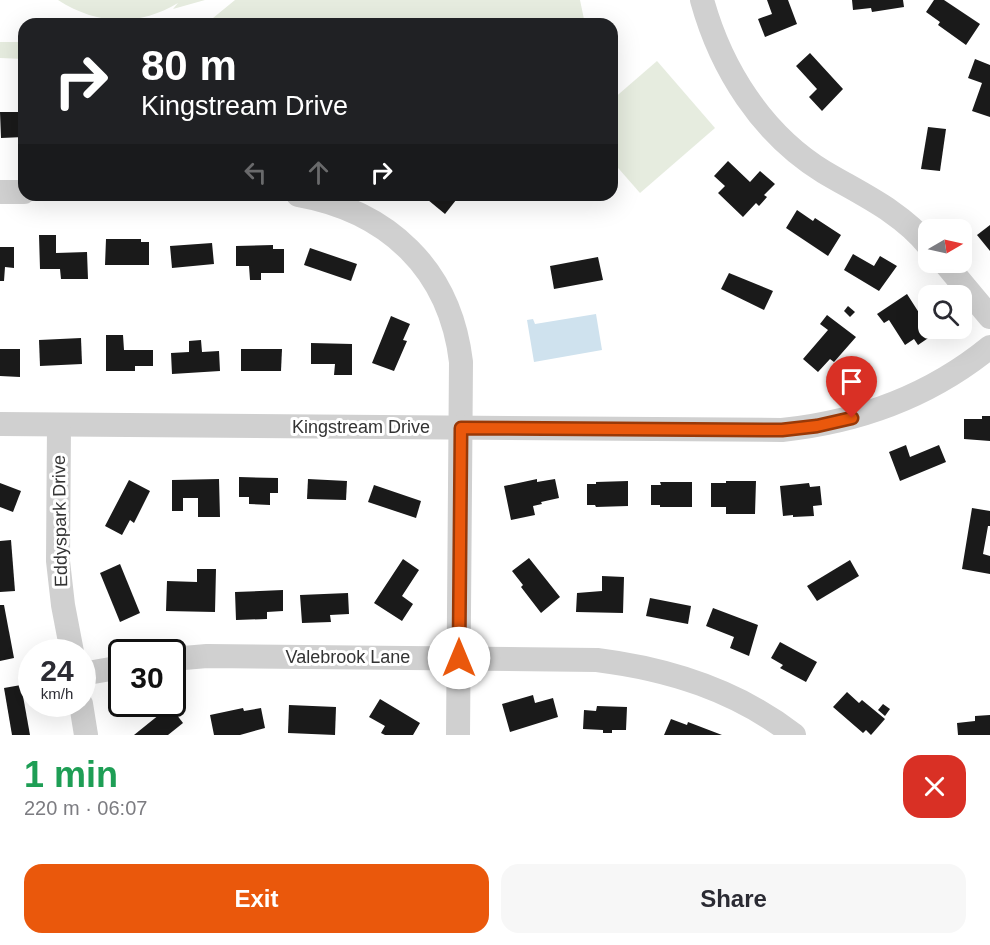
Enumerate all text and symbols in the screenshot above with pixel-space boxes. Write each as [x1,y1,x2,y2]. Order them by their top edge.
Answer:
icon: right [42,42,120,120]
text: 80 m [141,42,237,89]
text: Kingstream Drive [141,91,348,121]
icon: left [239,156,272,189]
icon: ahead [302,156,335,189]
icon: right [365,156,398,189]
north arrow [918,219,972,273]
map controls [918,219,972,339]
button: search [918,285,972,339]
pin [826,356,877,418]
icon: arrive [835,365,868,398]
street label: Kingstream Drive [292,417,430,437]
street label: Eddyspark Drive [49,455,71,587]
position arrow [427,626,491,690]
speed limit sign: 30 [108,639,186,717]
street label: Valebrook Lane [286,647,410,667]
text: 24 [40,654,74,687]
text: km/h [41,685,73,702]
text: 1 min [24,754,118,795]
button: close [903,755,966,818]
text: 220 m · 06:07 [24,797,147,819]
button: Exit [24,864,489,933]
button: Share [501,864,966,933]

